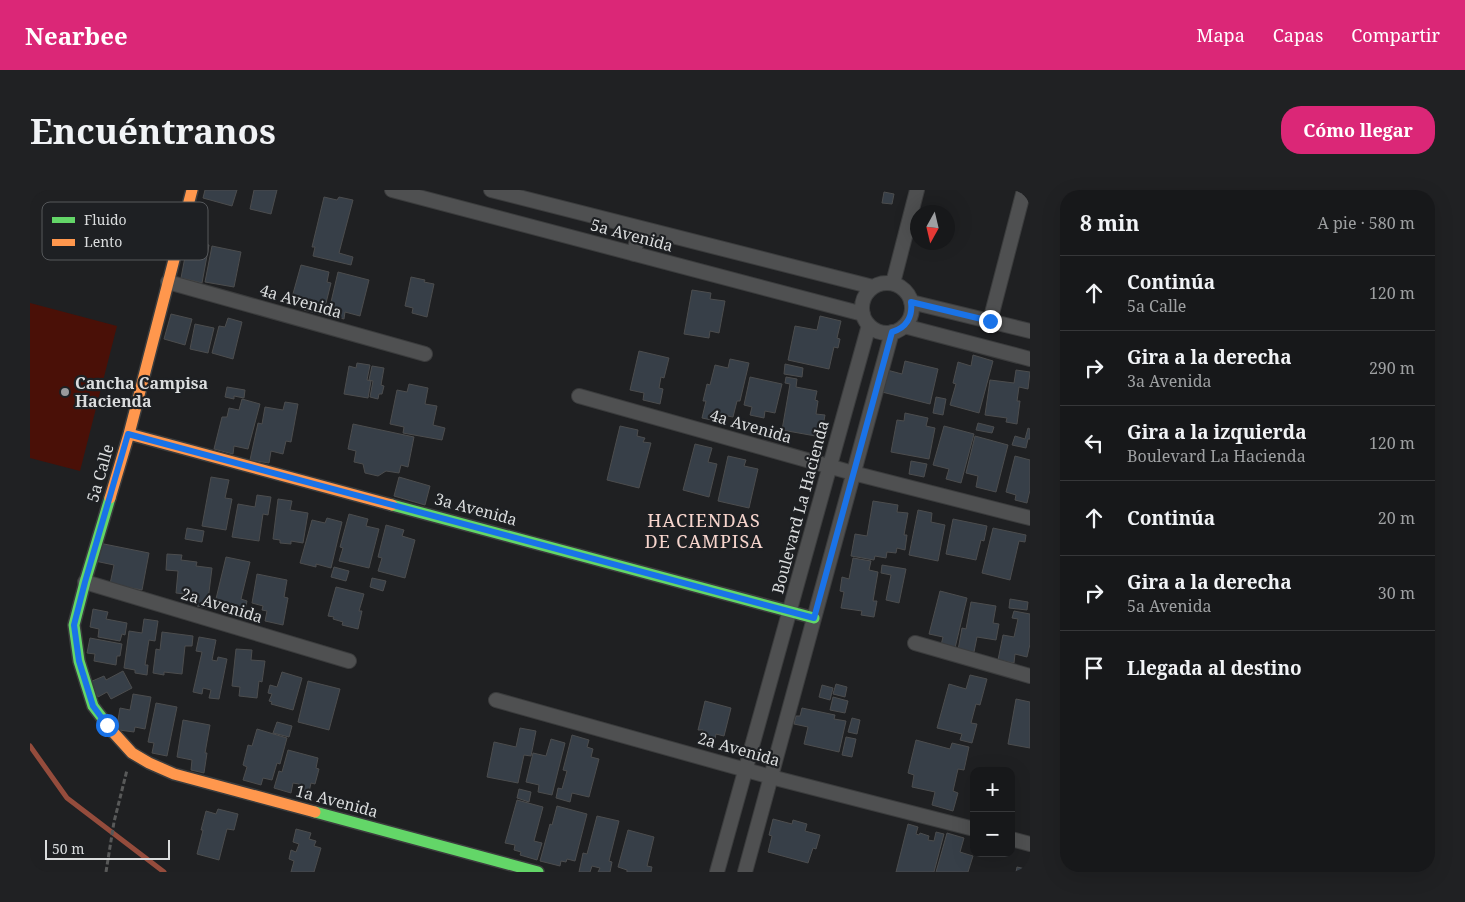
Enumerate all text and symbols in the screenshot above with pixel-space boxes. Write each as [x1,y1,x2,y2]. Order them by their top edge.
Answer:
text: Nearbee [25,19,128,52]
text: Mapa [1197,23,1245,47]
text: Capas [1273,23,1323,47]
text: Compartir [1351,23,1440,47]
button: Cómo llegar [1281,106,1435,154]
text: Encuéntranos [30,107,276,154]
legend [42,202,208,260]
north arrow [910,205,955,250]
text: 8 min [1080,209,1139,237]
text: Fluido [84,210,127,229]
text: A pie · 580 m [1318,212,1415,234]
street label: 5a Avenida [588,213,676,257]
text: Lento [84,232,122,251]
text: Continúa [1127,269,1215,295]
street label: 4a Avenida [257,279,345,323]
icon: ahead [1080,279,1108,307]
text: 120 m [1369,282,1415,304]
text: 5a Calle [1127,295,1186,317]
route end [979,310,1002,333]
text: Gira a la derecha [1127,344,1292,370]
icon: right [1080,354,1108,382]
text: 290 m [1369,357,1415,379]
text: 3a Avenida [1127,370,1212,392]
place label: Cancha Campisa Hacienda [75,372,209,412]
marker: Cancha Campisa Hacienda [59,386,71,398]
street label: 4a Avenida [707,404,795,448]
street label: Boulevard La Hacienda [766,418,834,596]
text: Gira a la izquierda [1127,419,1307,445]
icon: left [1080,429,1108,457]
text: 120 m [1369,432,1415,454]
street label: 5a Calle [81,441,119,505]
text: Boulevard La Hacienda [1127,445,1306,467]
street label: 3a Avenida [432,487,520,531]
icon: ahead [1080,504,1108,532]
text: Continúa [1127,505,1215,531]
text: 20 m [1378,507,1415,529]
district label: HACIENDAS DE CAMPISA [644,508,764,553]
text: Gira a la derecha [1127,569,1292,595]
icon: right [1080,579,1108,607]
street label: 2a Avenida [178,582,266,628]
text: 30 m [1378,582,1415,604]
text: 5a Avenida [1127,595,1212,617]
icon: arrive [1080,654,1108,682]
text: Llegada al destino [1127,655,1302,681]
route start [96,714,119,737]
street label: 2a Avenida [695,727,783,771]
map controls [970,767,1015,857]
button: + [970,767,1015,812]
street label: 1a Avenida [293,779,381,823]
button: − [970,812,1015,857]
scale bar [45,837,170,860]
text: 50 m [52,839,85,858]

